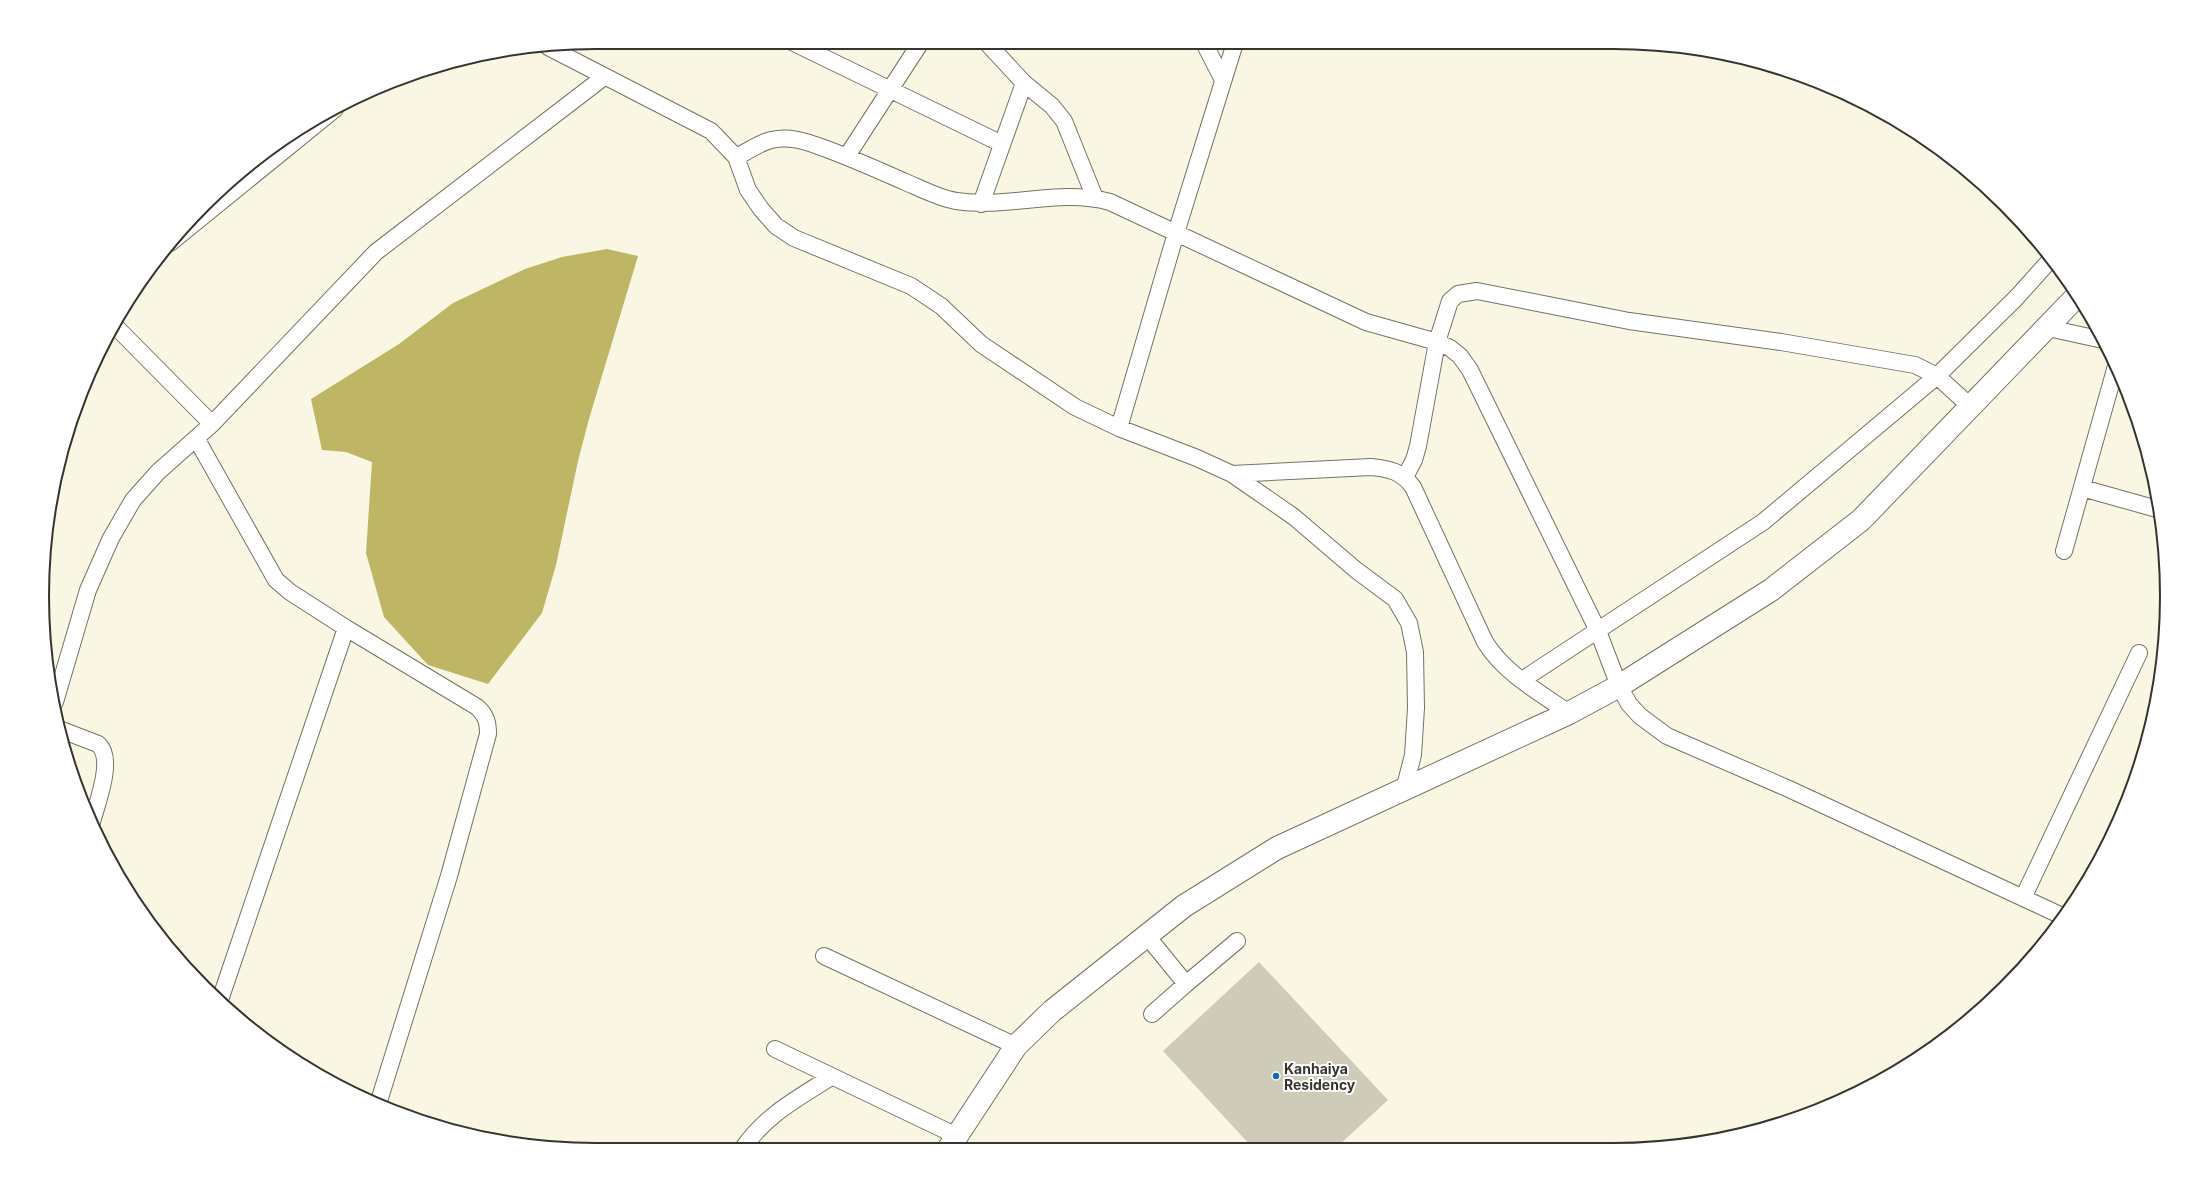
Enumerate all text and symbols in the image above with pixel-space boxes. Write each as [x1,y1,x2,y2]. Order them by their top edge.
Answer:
place label: Kanhaiya Residency [1284,1060,1356,1093]
marker: Kanhaiya Residency [1271,1071,1281,1081]

